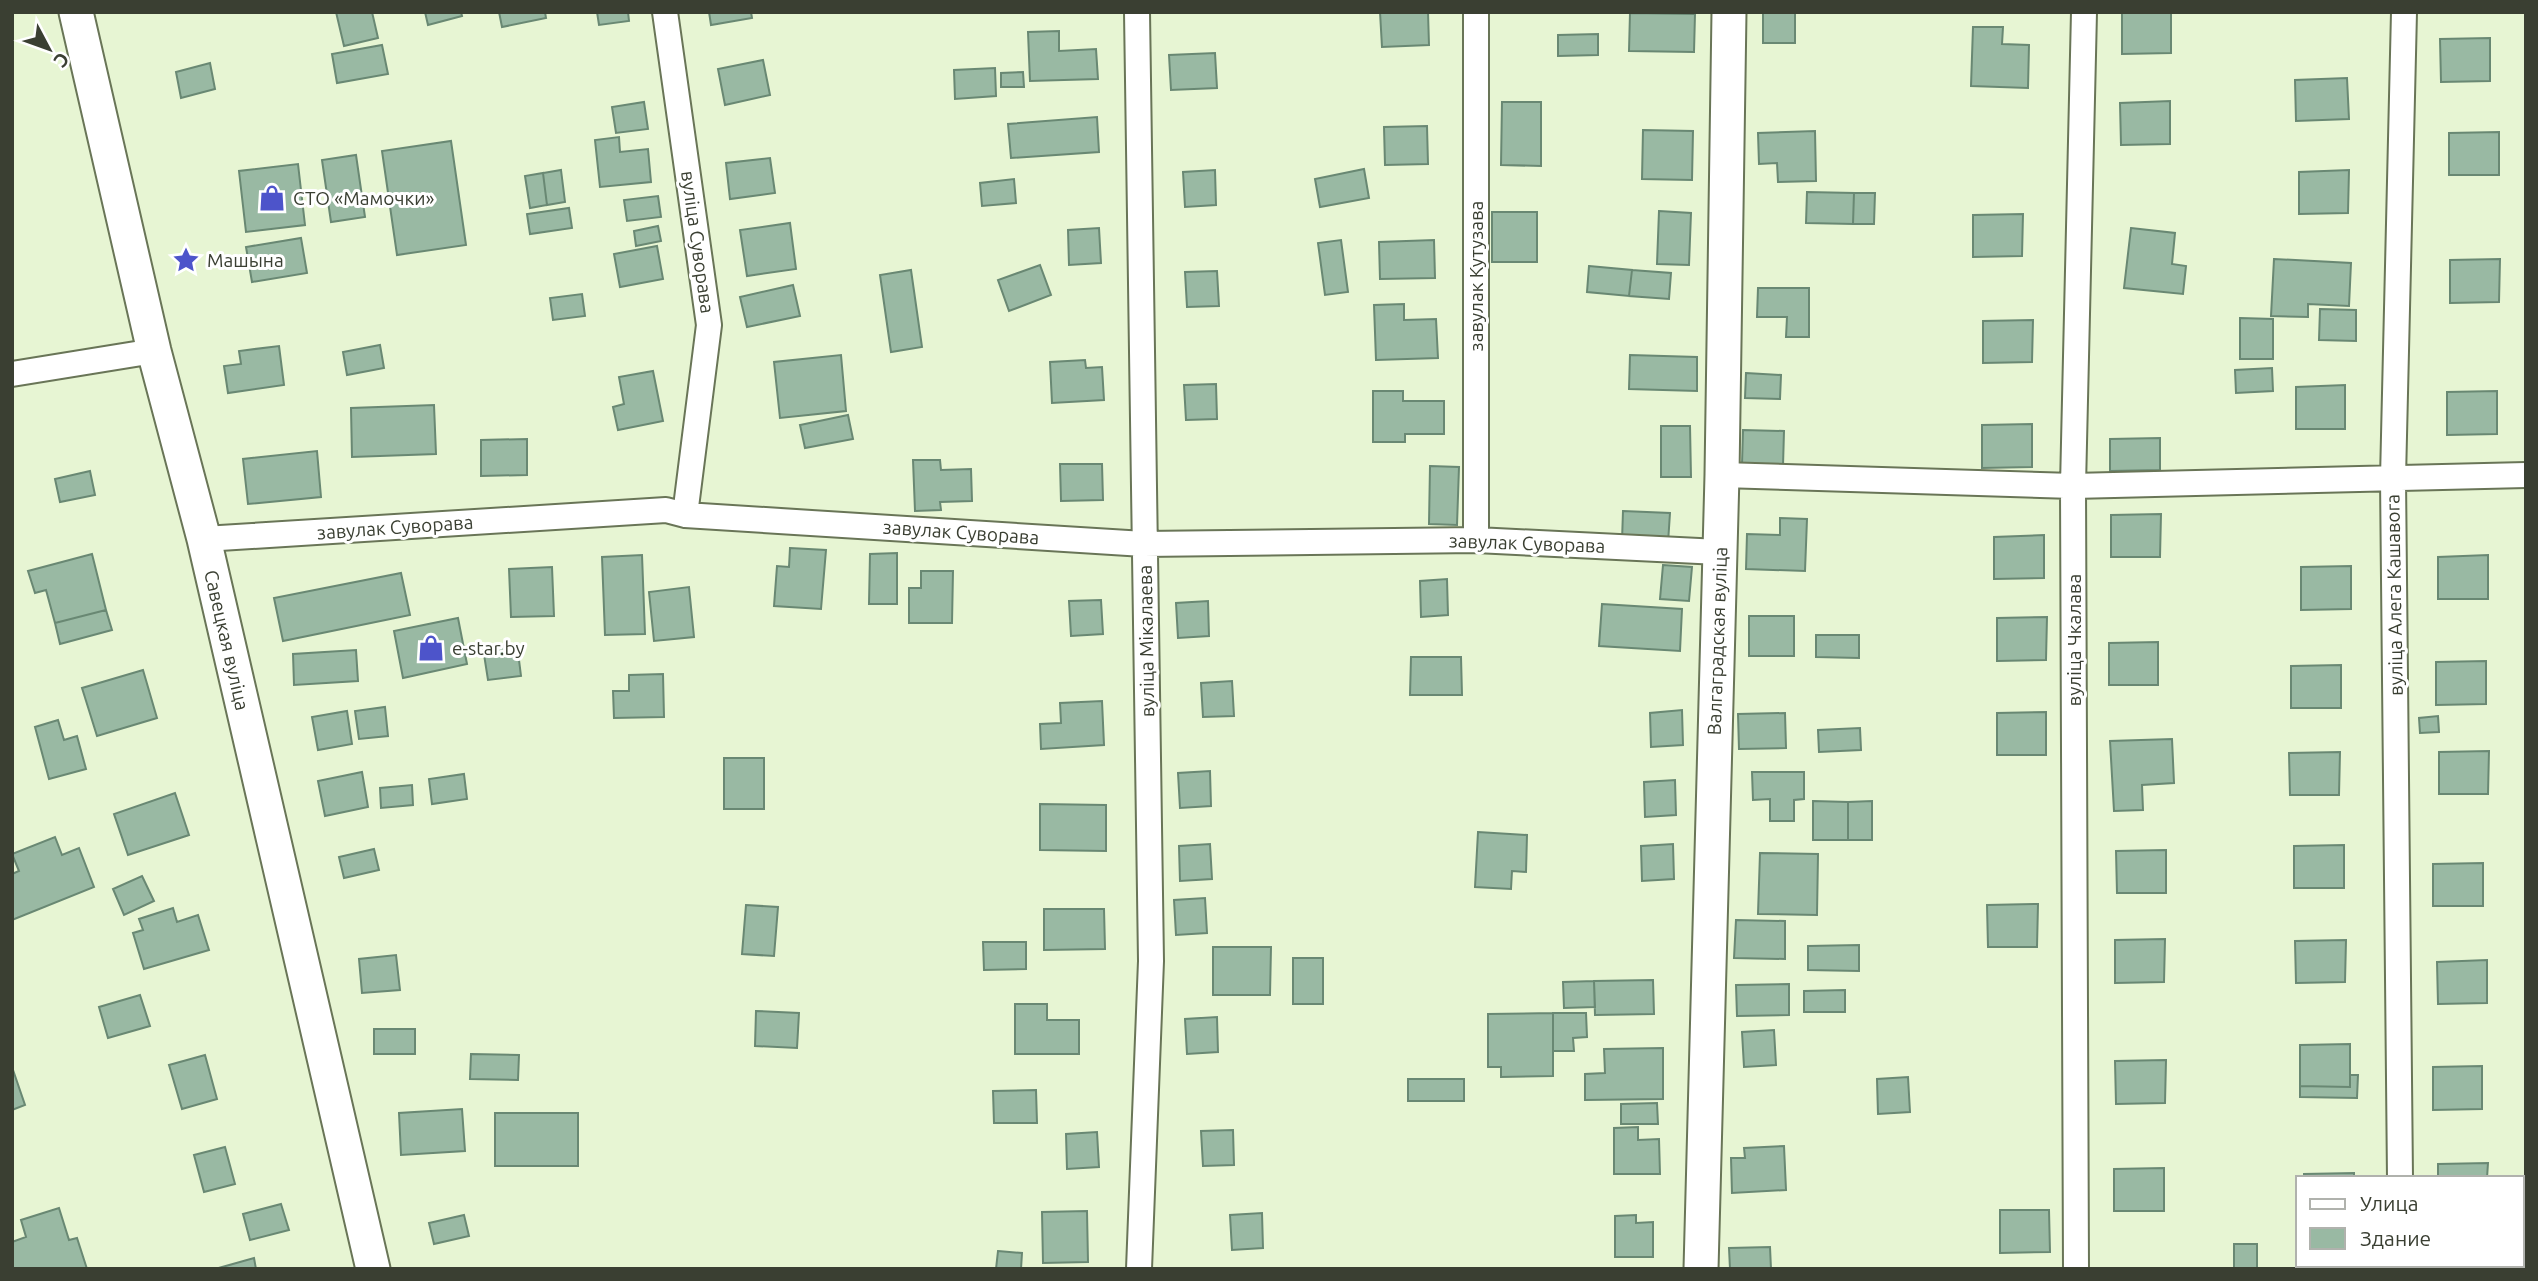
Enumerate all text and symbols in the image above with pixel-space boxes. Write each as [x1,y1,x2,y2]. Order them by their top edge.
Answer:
north arrow [14,14,84,84]
text: С [50,48,74,72]
street label: вуліца Суворава [677,169,719,315]
shop icon: СТО «Мамочки» [257,183,287,213]
place label: СТО «Мамочки» [293,187,434,209]
street label: завулак Кутузава [1465,201,1487,351]
place icon: Машына [171,245,201,275]
place label: Машына [207,249,284,271]
street label: вуліца Алега Кашавога [2381,494,2407,696]
street label: завулак Суворава [316,511,474,543]
street label: завулак Суворава [882,516,1040,548]
street label: завулак Суворава [1448,529,1606,557]
street label: Валгаградская вуліца [1703,546,1731,736]
street label: вуліца Мікалаева [1134,565,1158,717]
street label: Савецкая вуліца [200,568,254,712]
street label: вуліца Чкалава [2063,574,2085,706]
shop icon: e-star.by [416,633,446,663]
place label: e-star.by [452,637,525,659]
legend [2296,1176,2524,1267]
text: Улица [2360,1191,2418,1215]
text: Здание [2360,1226,2431,1250]

